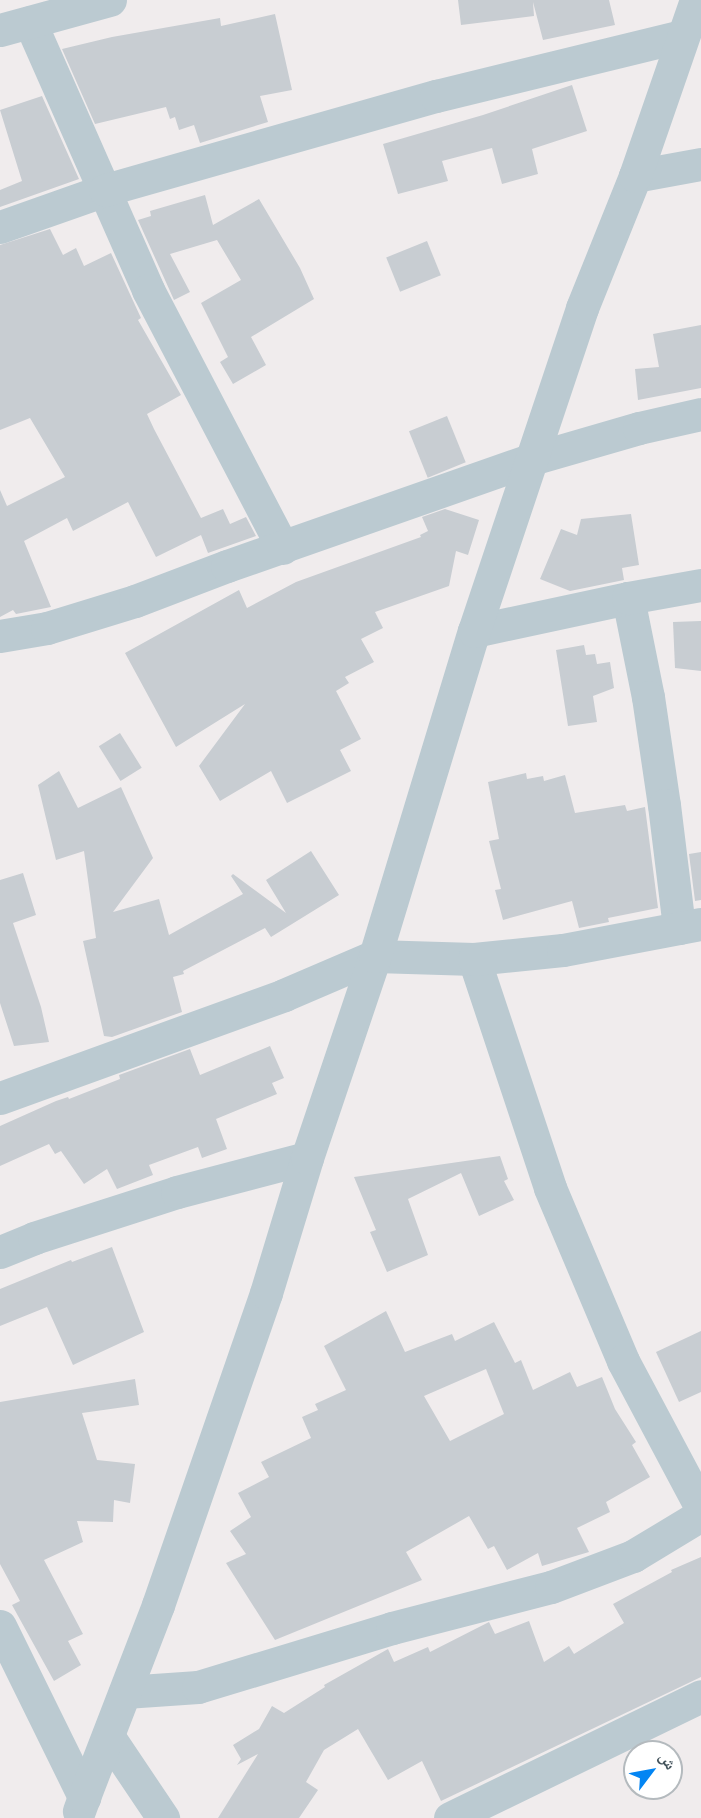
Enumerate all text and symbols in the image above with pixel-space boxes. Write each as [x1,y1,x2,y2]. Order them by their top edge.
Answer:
north arrow [623,1740,683,1800]
text: ش [654,1749,680,1774]

